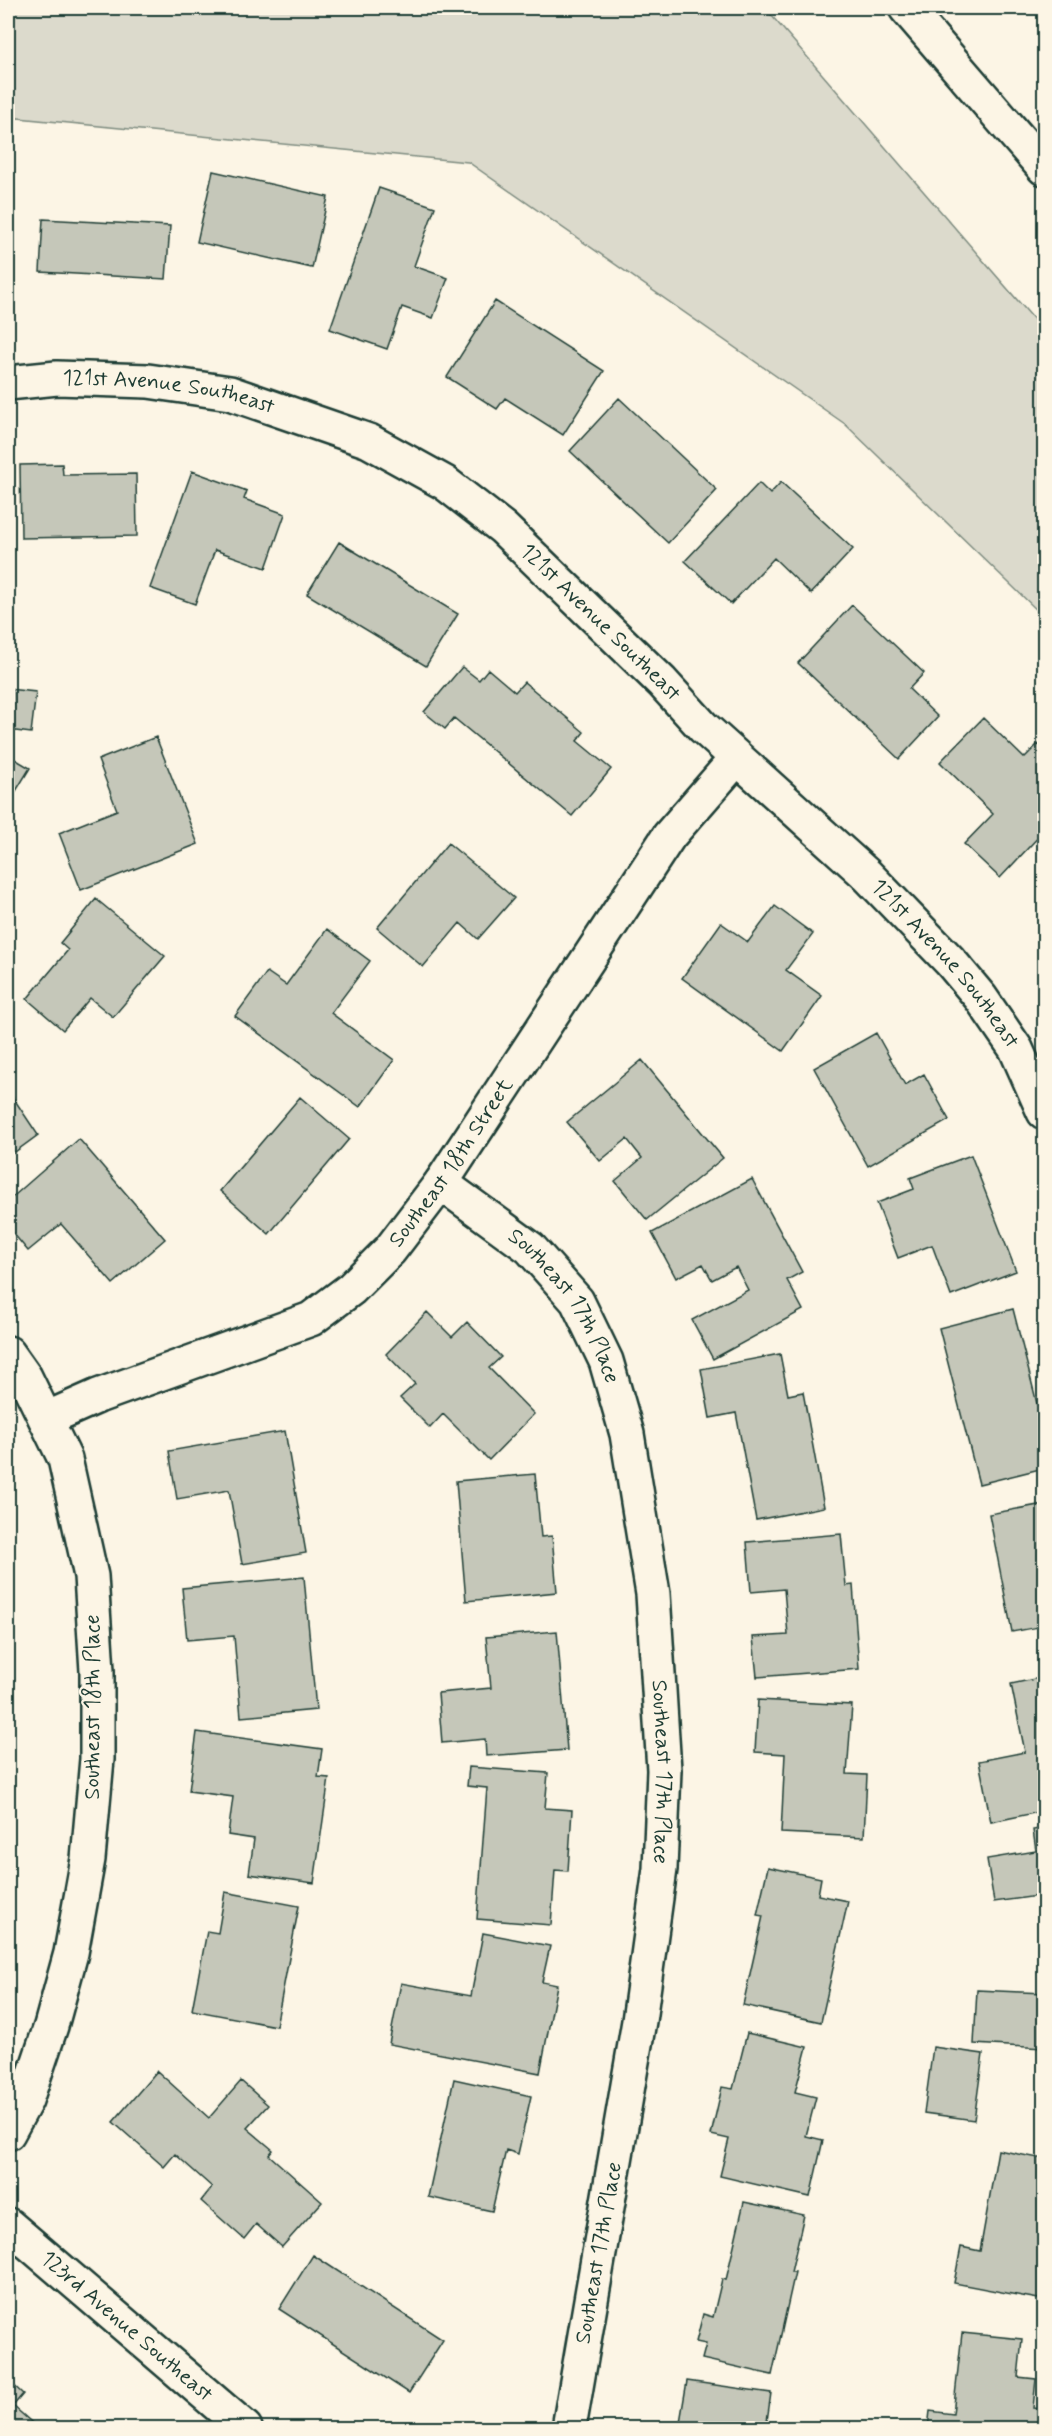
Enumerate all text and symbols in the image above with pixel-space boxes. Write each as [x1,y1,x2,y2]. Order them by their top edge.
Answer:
street label: 121st Avenue Southeast [62,364,278,421]
street label: 121st Avenue Southeast [513,538,687,707]
street label: 121st Avenue Southeast [865,873,1025,1054]
street label: Southeast 18th Street [383,1073,520,1253]
street label: Southeast 17th Place [502,1222,626,1387]
street label: Southeast 18th Place [79,1614,107,1800]
street label: Southeast 17th Place [644,1679,678,1865]
street label: Southeast 17th Place [569,2160,629,2346]
street label: 123rd Avenue Southeast [34,2245,219,2408]

